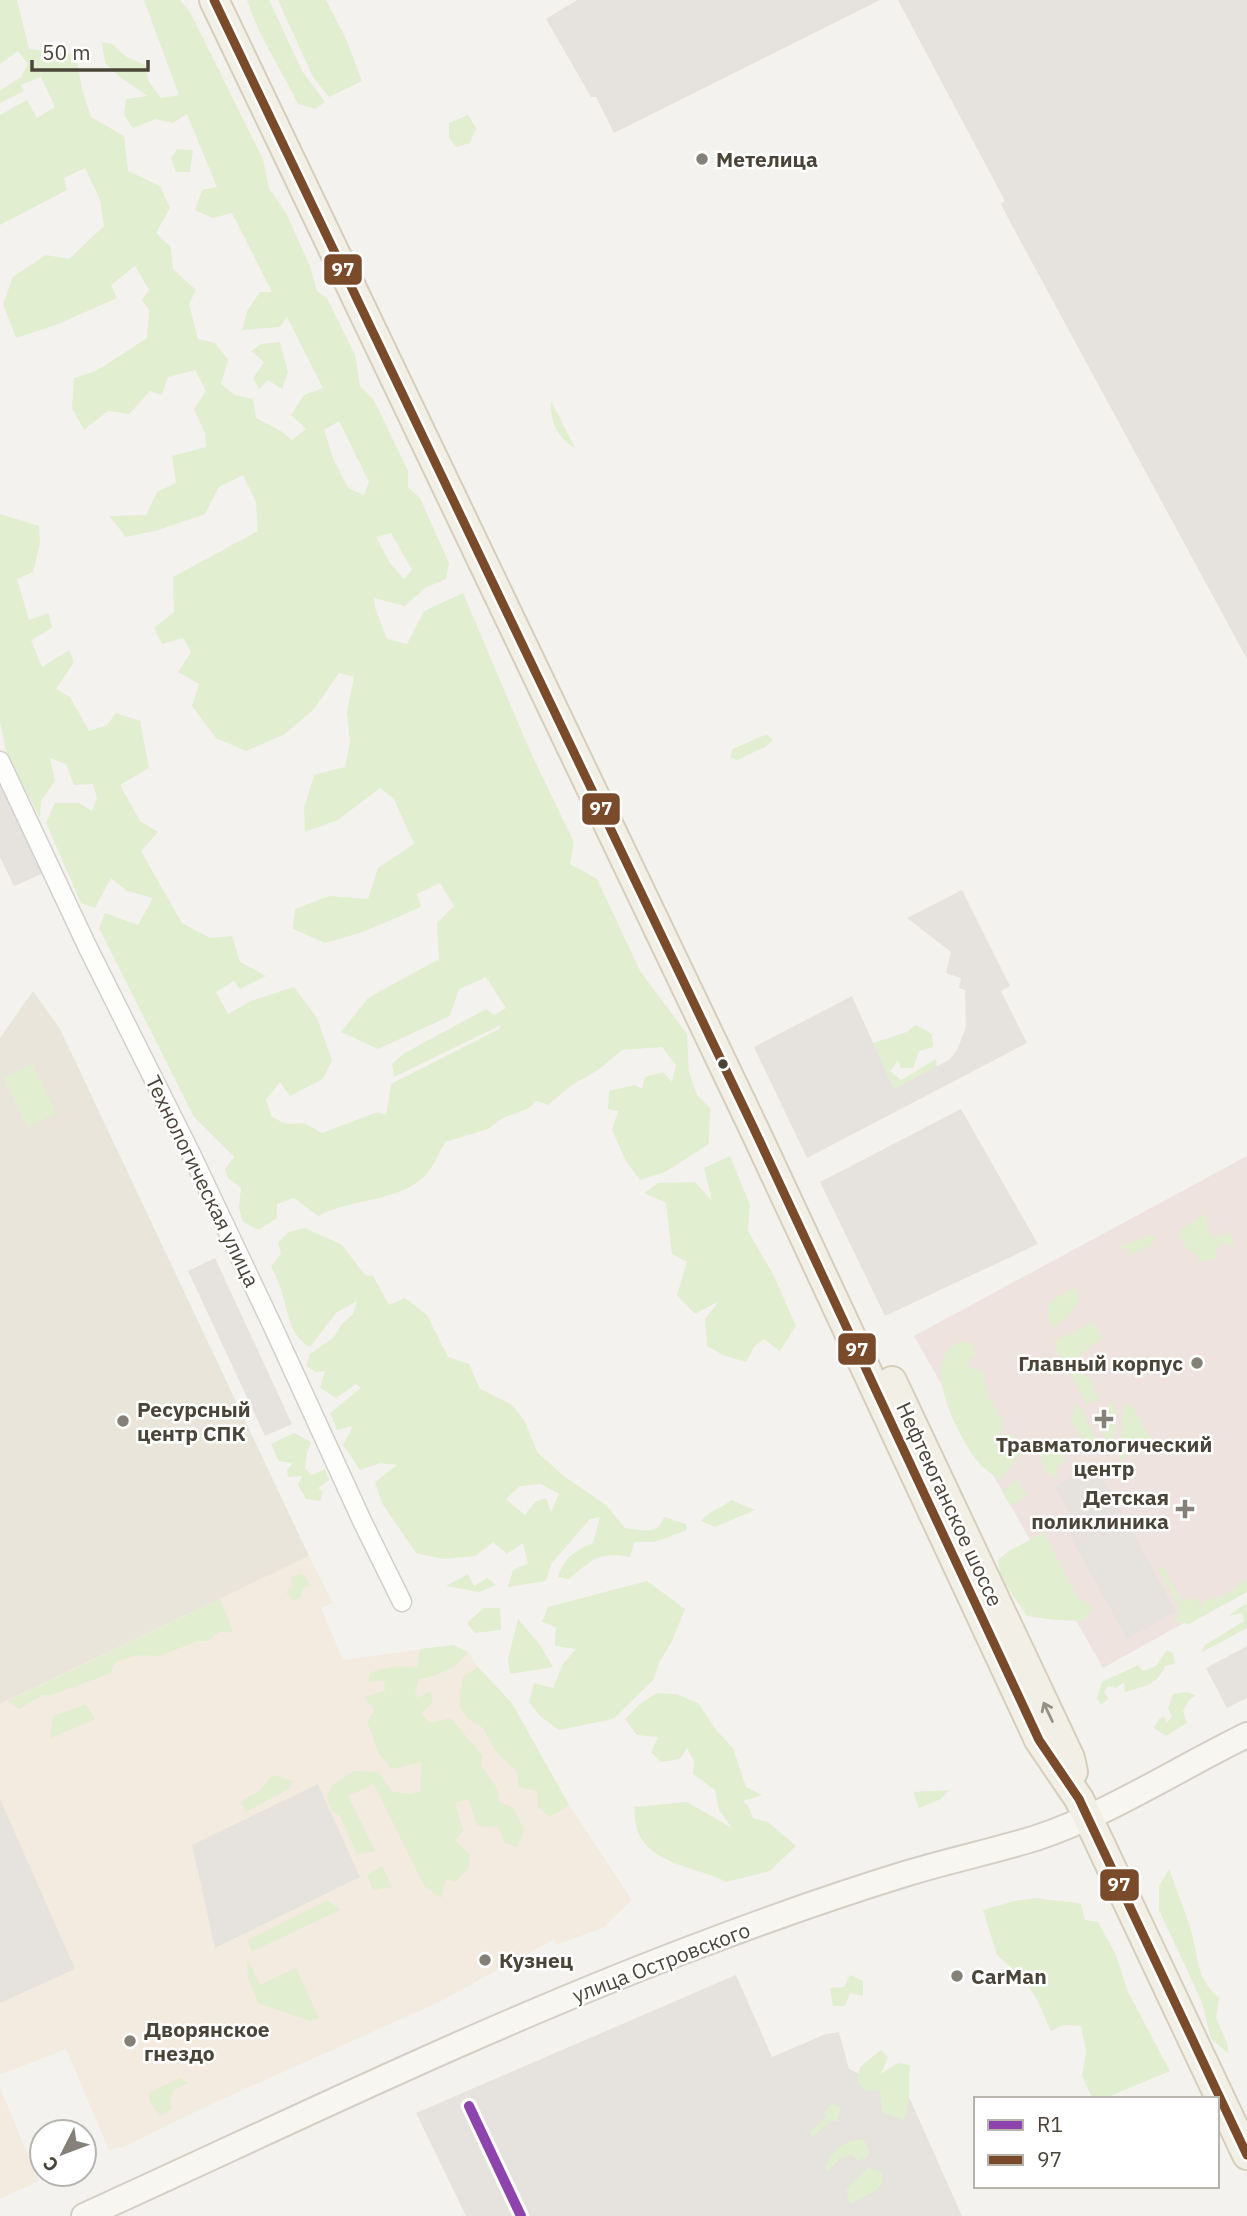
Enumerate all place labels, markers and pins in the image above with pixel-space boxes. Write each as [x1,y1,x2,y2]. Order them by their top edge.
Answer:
place label: Метелица [716,145,818,173]
marker: Метелица [694,151,710,167]
unlabelled marker [716,1057,730,1071]
place label: Главный корпус [1018,1349,1183,1377]
marker: Главный корпус [1189,1355,1205,1371]
place label: Ресурсный центр СПК [137,1395,251,1447]
marker: Травматологический центр [1094,1409,1114,1429]
marker: Ресурсный центр СПК [115,1413,131,1429]
place label: Травматологический центр [996,1430,1212,1482]
place label: Детская поликлиника [1031,1483,1169,1535]
marker: Детская поликлиника [1175,1499,1195,1519]
place label: Кузнец [499,1946,573,1974]
marker: Кузнец [477,1952,493,1968]
place label: CarMan [971,1962,1047,1990]
marker: CarMan [949,1968,965,1984]
place label: Дворянское гнездо [144,2015,270,2067]
marker: Дворянское гнездо [122,2033,138,2049]

